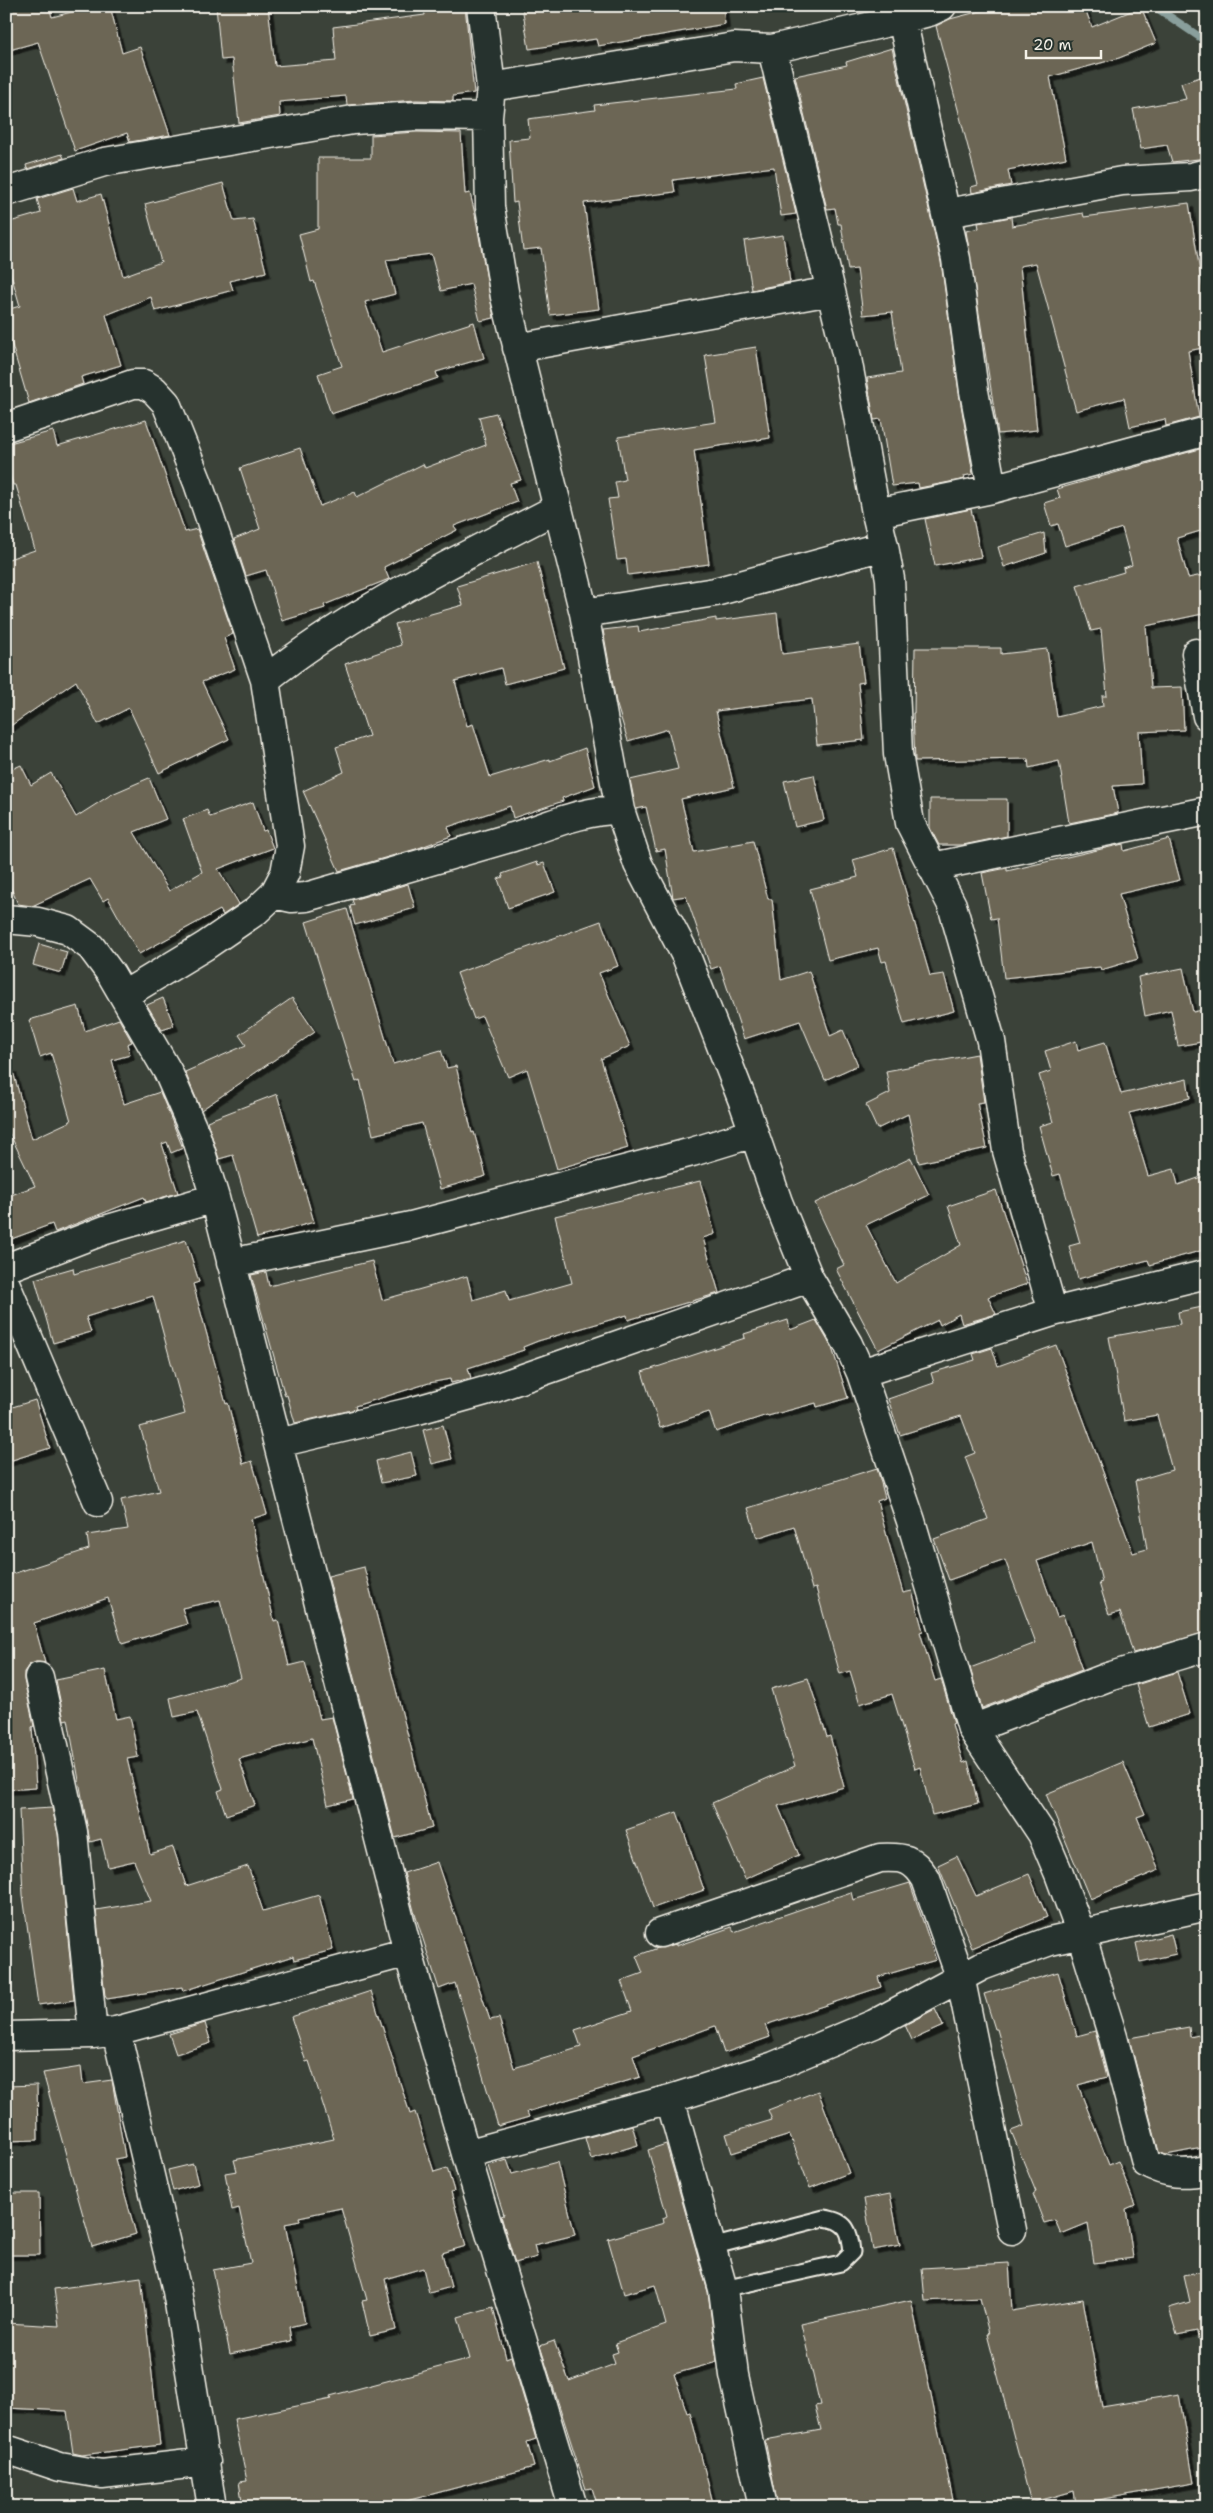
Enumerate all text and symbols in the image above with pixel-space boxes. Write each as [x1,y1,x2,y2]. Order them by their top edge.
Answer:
scale bar [1026,28,1100,60]
text: 20 m [1033,35,1072,55]

